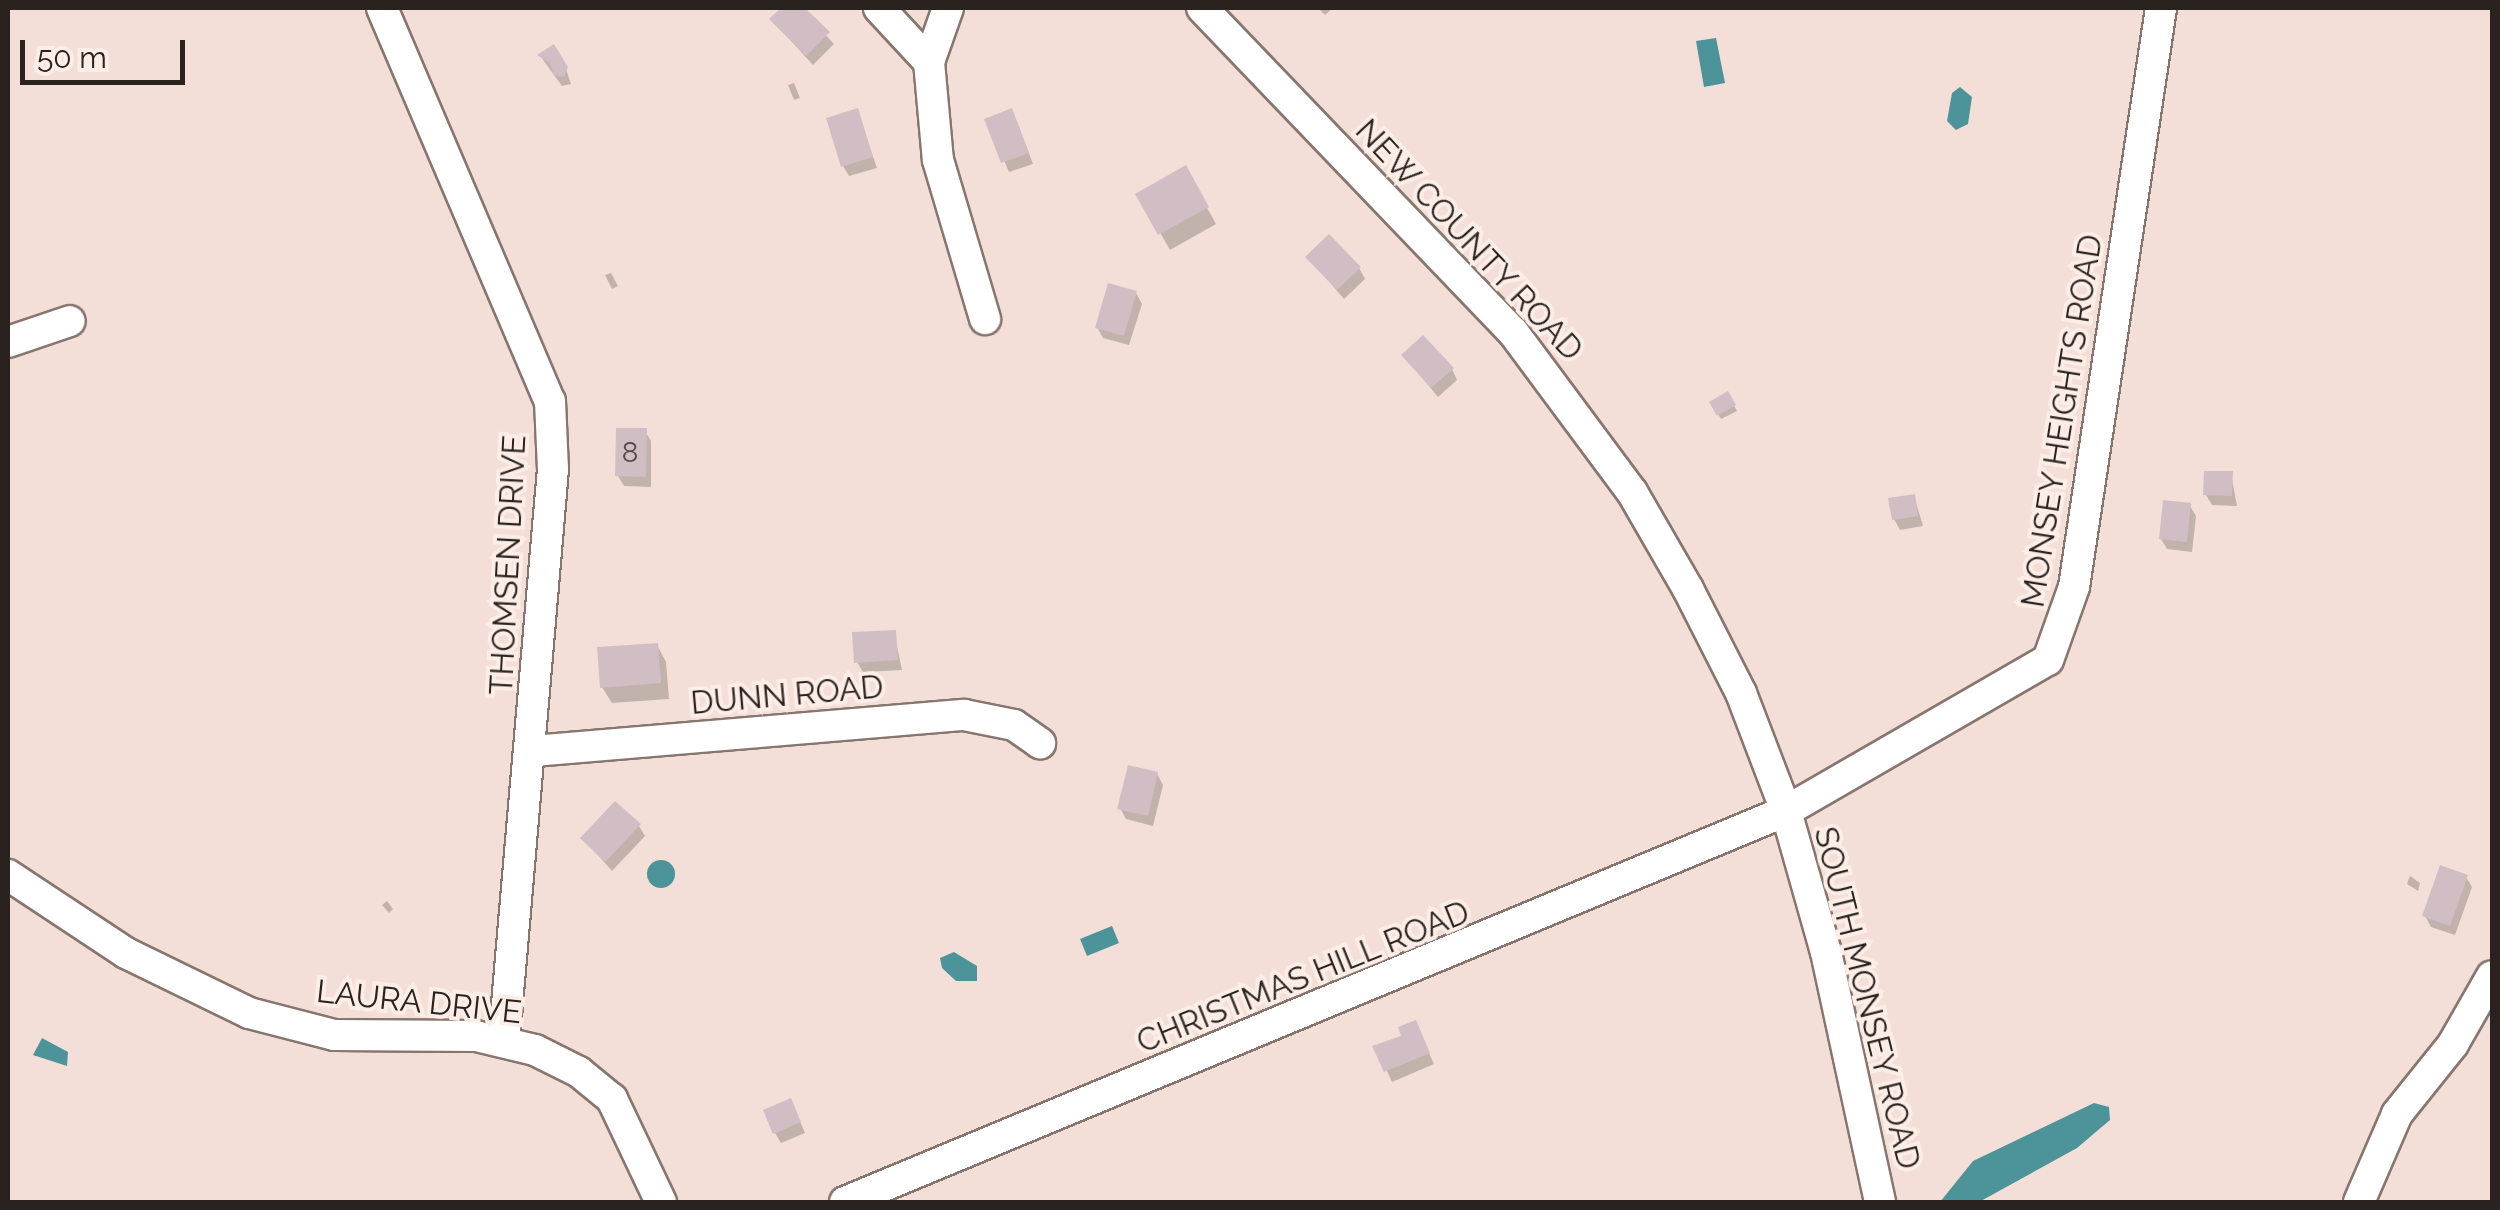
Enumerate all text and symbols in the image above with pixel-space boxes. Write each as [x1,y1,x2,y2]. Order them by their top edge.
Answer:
scale bar [25,20,190,82]
text: 50 m [37,40,107,75]
street label: NEW COUNTY ROAD [1347,111,1591,369]
street label: MONSEY HEIGHTS ROAD [2013,231,2111,611]
street label: THOMSEN DRIVE [482,434,534,696]
house number: 8 [622,436,638,470]
street label: DUNN ROAD [689,667,885,723]
street label: SOUTH MONSEY ROAD [1806,822,1928,1174]
street label: CHRISTMAS HILL ROAD [1131,893,1475,1061]
street label: LAURA DRIVE [314,972,524,1032]

